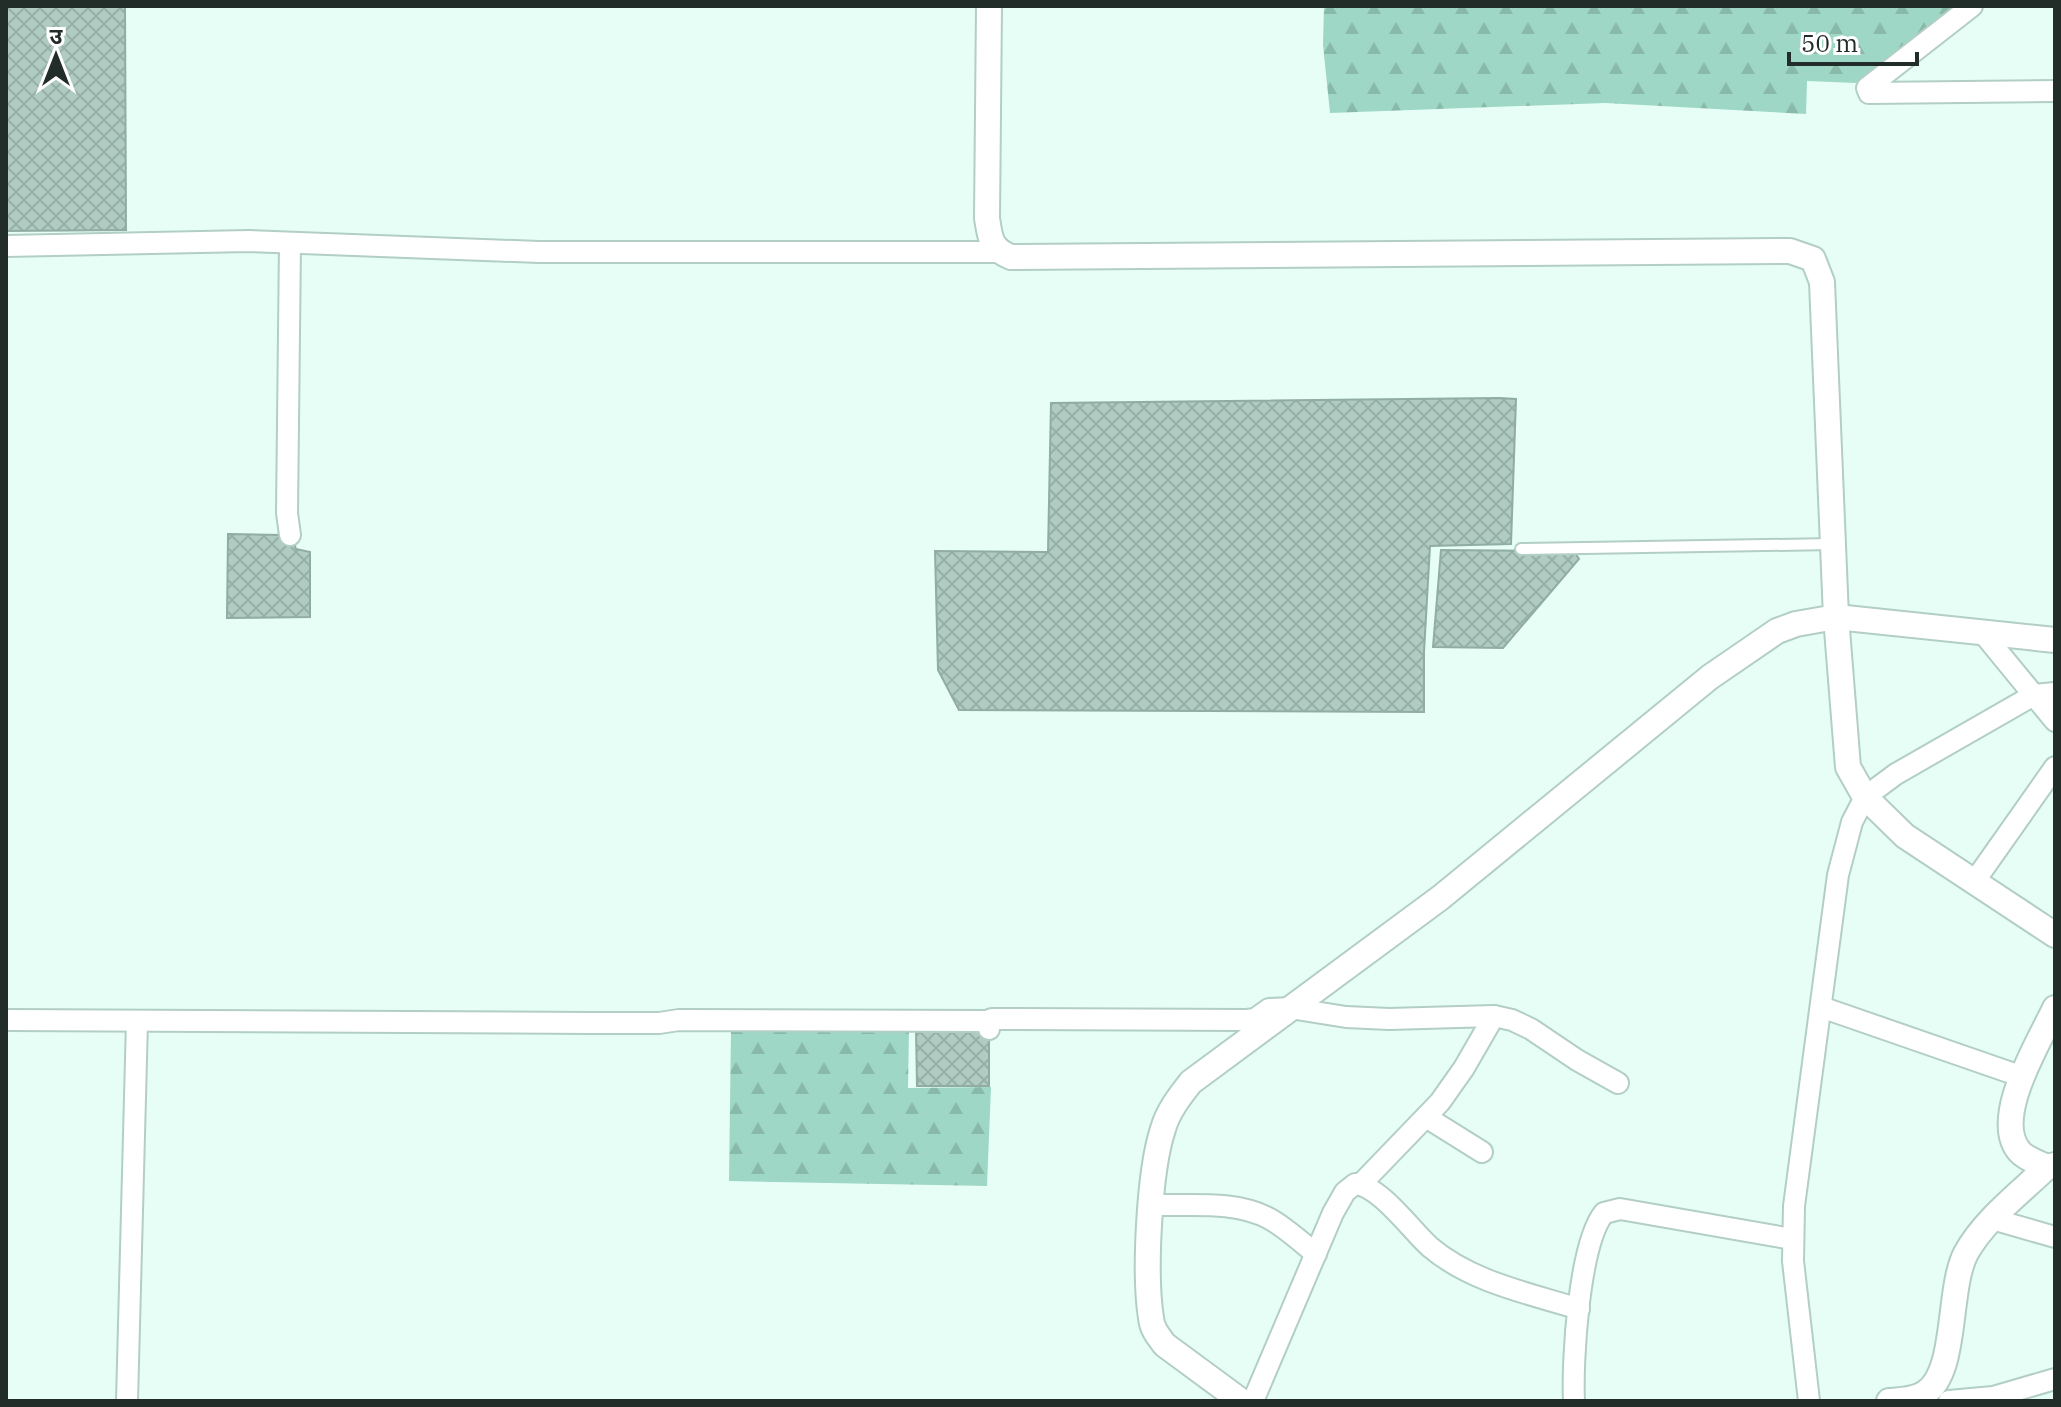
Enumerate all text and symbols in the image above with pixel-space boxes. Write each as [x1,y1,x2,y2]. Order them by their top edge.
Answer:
north arrow [16,16,96,96]
scale bar [1789,16,1917,66]
text: उ [50,21,64,50]
text: 50 m [1801,27,1858,59]

